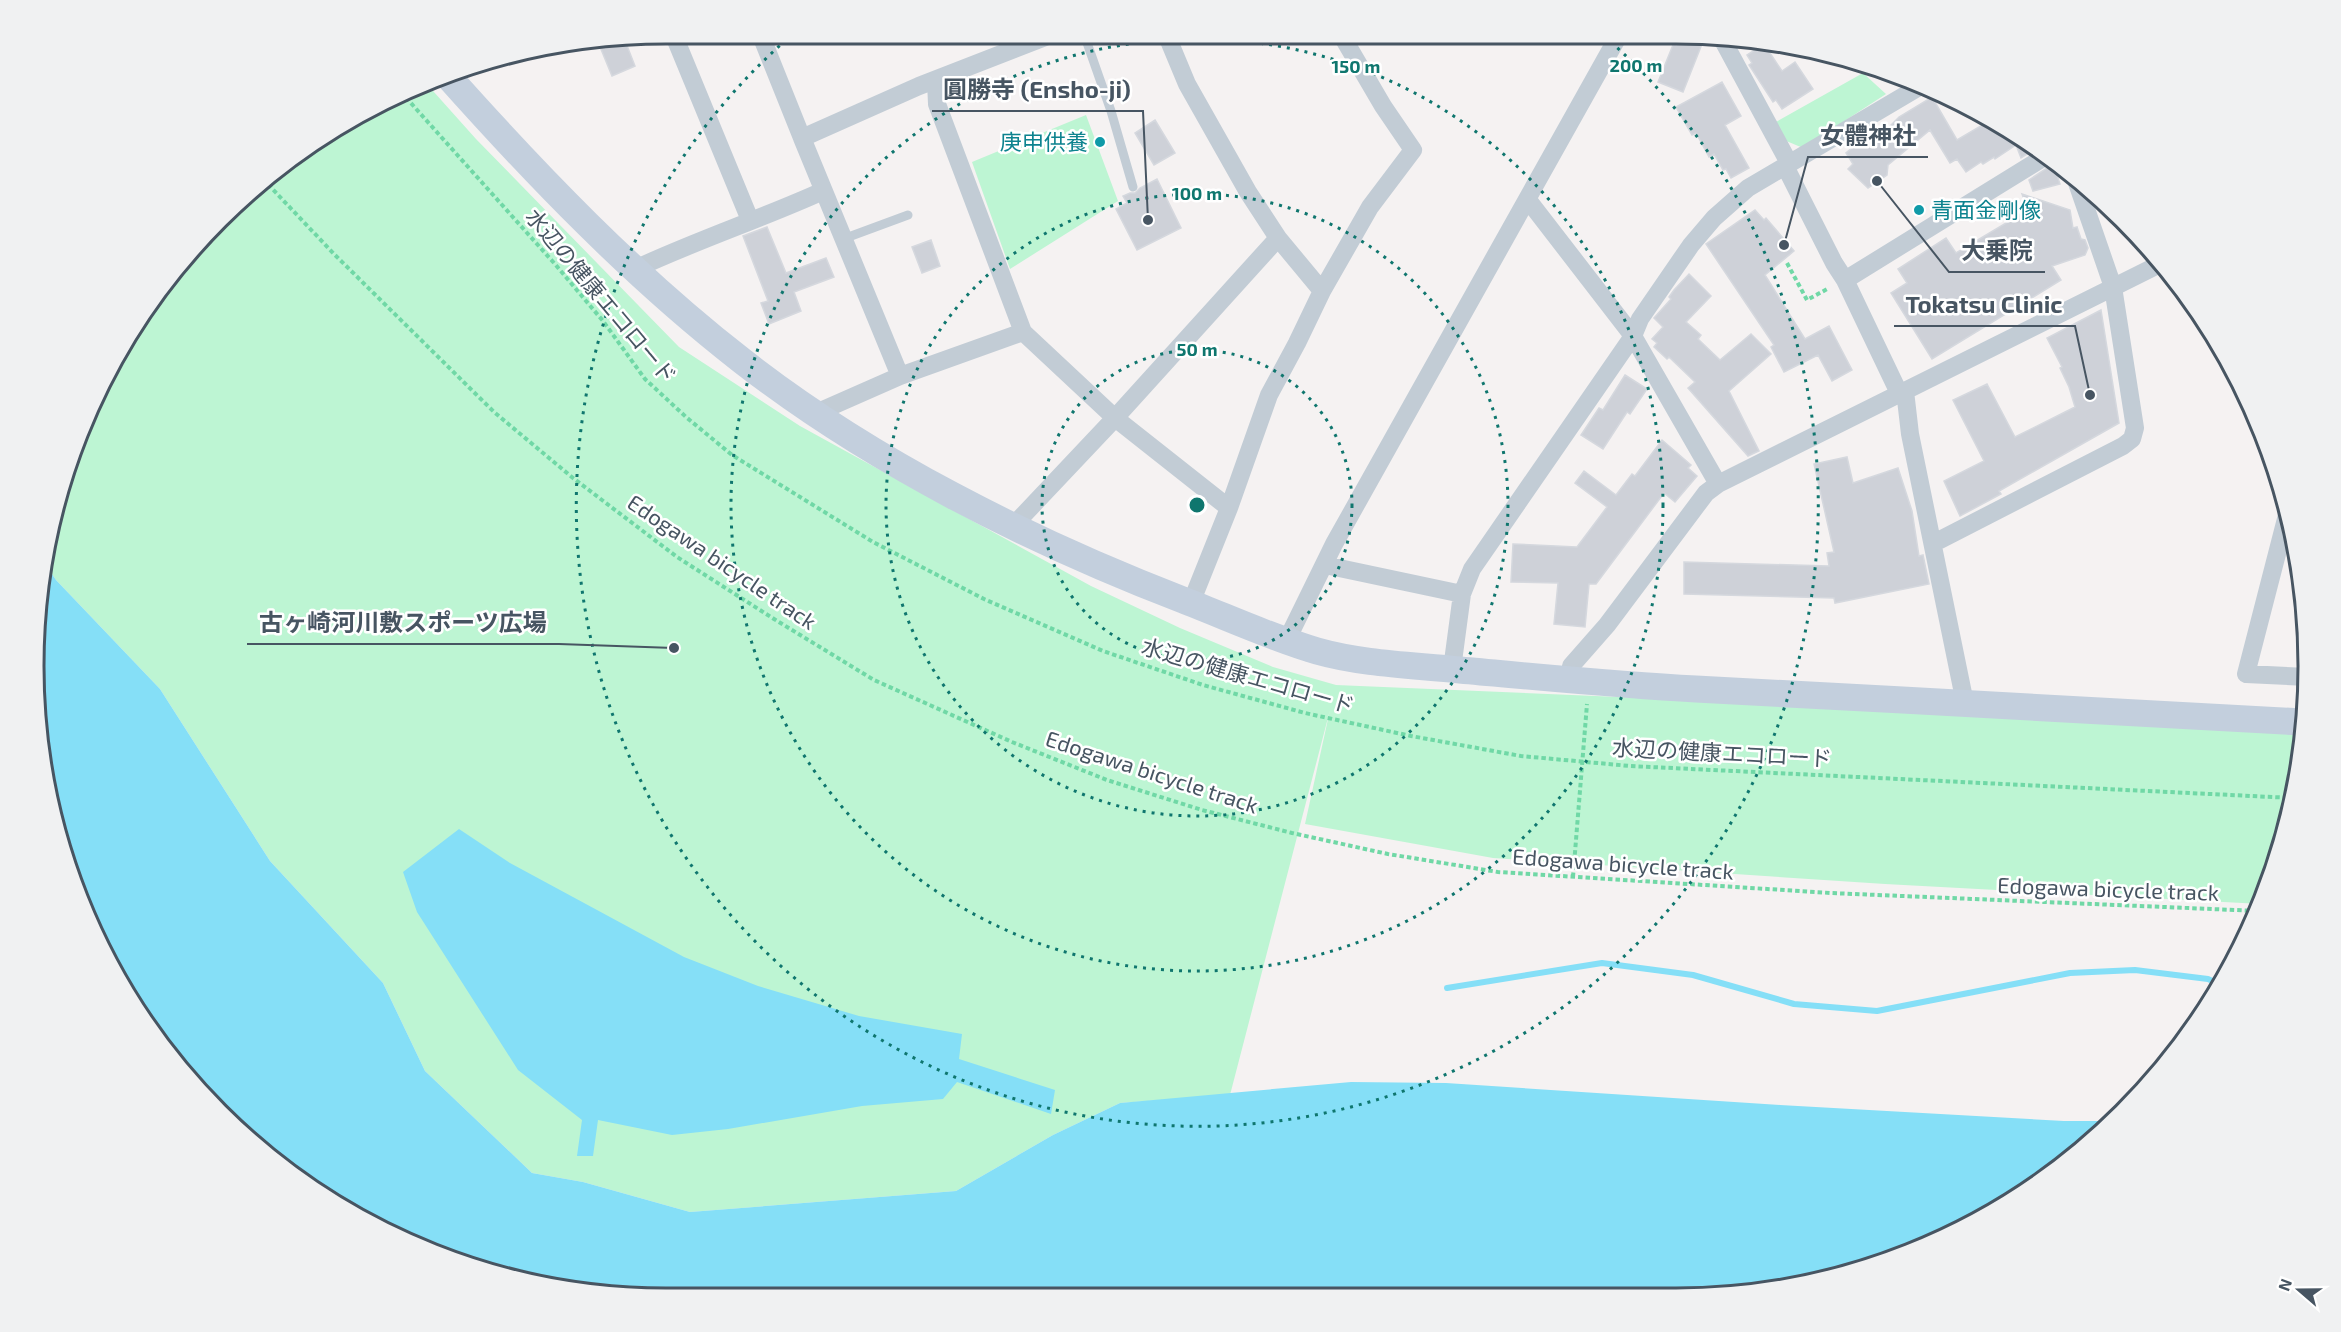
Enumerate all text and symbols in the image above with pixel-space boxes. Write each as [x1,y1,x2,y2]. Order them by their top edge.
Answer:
text: 200 m [1610,54,1662,76]
text: 150 m [1332,55,1380,77]
callout: 圓勝寺 (Ensho-ji) [932,69,1143,111]
text: 圓勝寺 (Ensho-ji) [943,74,1131,103]
callout: 女體神社 [1808,115,1928,157]
text: 女體神社 [1820,120,1916,149]
place label: 庚申供養 [1000,128,1088,154]
marker: 庚申供養 [1093,135,1107,149]
text: 100 m [1172,182,1222,204]
place label: 青面金剛像 [1931,196,2041,222]
street label: 水辺の健康エコロード [521,203,682,388]
marker: 青面金剛像 [1912,203,1926,217]
callout: 大乗院 [1949,230,2045,272]
text: 大乗院 [1961,235,2033,264]
callout: Tokatsu Clinic [1894,284,2075,326]
text: Tokatsu Clinic [1905,289,2063,318]
text: 50 m [1176,338,1218,360]
street label: Edogawa bicycle track [623,488,822,634]
centre of rings [1187,495,1207,515]
callout: 古ヶ崎河川敷スポーツ広場 [247,602,559,644]
text: 古ヶ崎河川敷スポーツ広場 [259,607,547,636]
street label: 水辺の健康エコロード [1139,632,1358,718]
street label: Edogawa bicycle track [1043,724,1262,818]
street label: 水辺の健康エコロード [1612,733,1833,771]
street label: Edogawa bicycle track [1512,842,1735,884]
street label: Edogawa bicycle track [1997,871,2219,905]
north arrow [2269,1260,2329,1320]
text: N [2274,1276,2295,1293]

